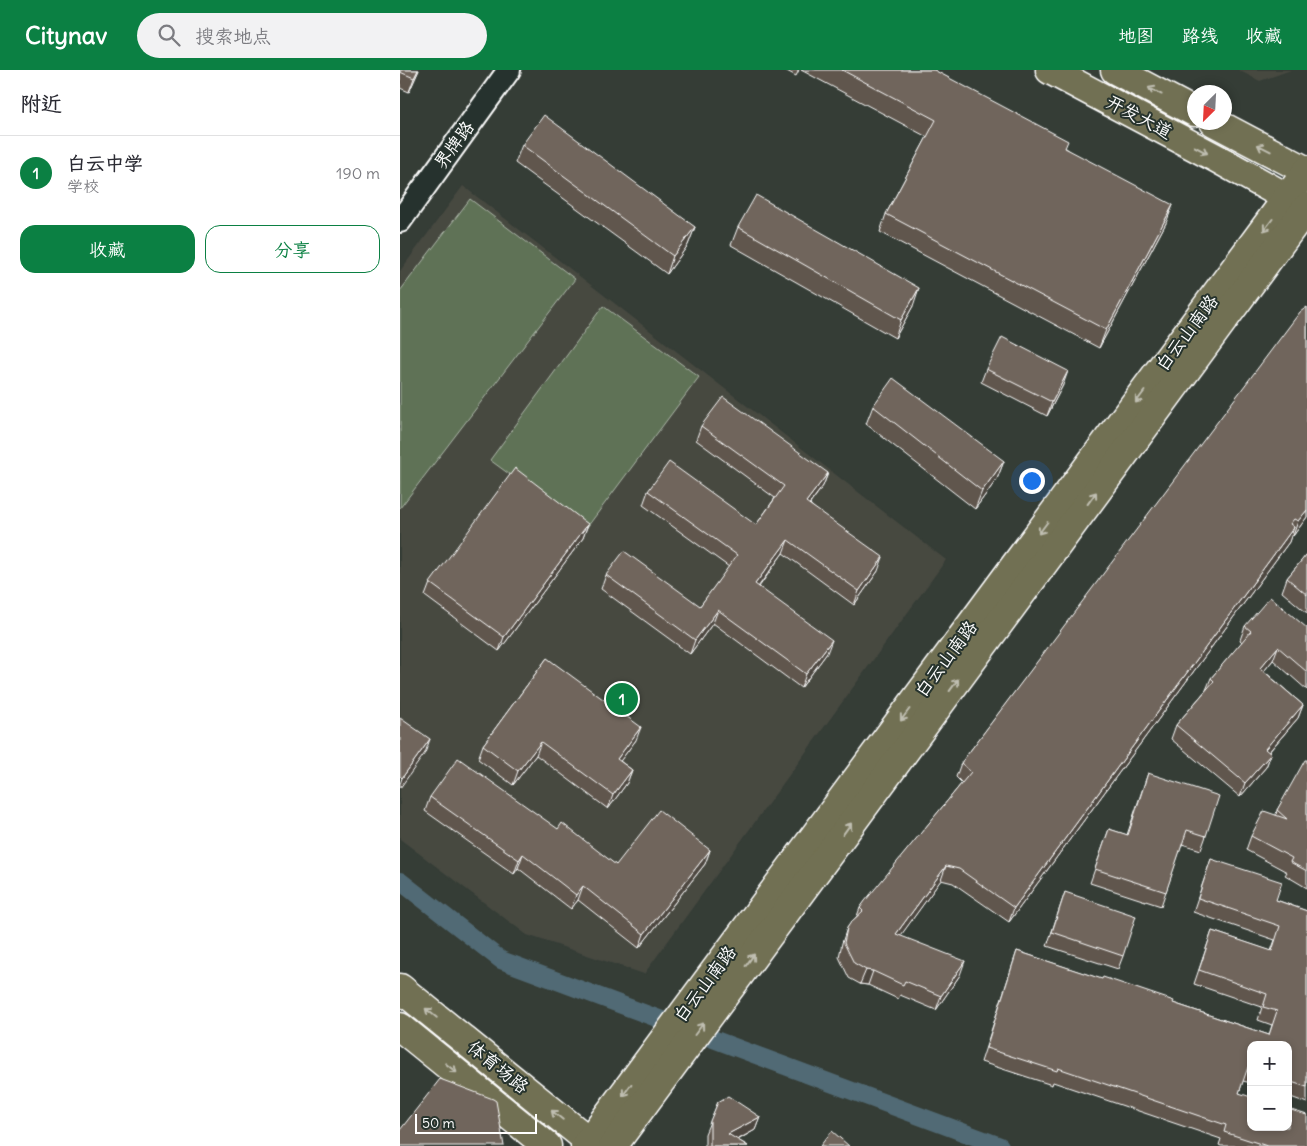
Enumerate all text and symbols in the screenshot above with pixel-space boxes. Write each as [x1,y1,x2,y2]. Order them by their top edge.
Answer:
search box [137,13,487,58]
text: Citynav [25,20,107,50]
icon: search [155,21,183,49]
text: 搜索地点 [195,24,271,48]
text: 地图 [1118,24,1154,47]
text: 路线 [1182,24,1218,47]
text: 收藏 [1246,24,1282,47]
north arrow [1187,85,1232,130]
one-way arrow [1147,86,1162,96]
text: 附近 [20,90,62,117]
street label: 开发大道 [1102,90,1176,144]
street label: 界牌路 [428,116,479,173]
one-way arrow [1256,143,1271,153]
one-way arrow [1193,146,1208,155]
text: 白云中学 [67,151,143,175]
text: 1 [33,163,39,183]
text: 190 m [336,163,380,183]
text: 学校 [67,176,99,196]
one-way arrow [1263,218,1273,232]
button: 收藏 [20,225,195,273]
button: 分享 [205,225,380,273]
street label: 白云山南路 [1150,290,1223,376]
one-way arrow [1135,390,1145,404]
your location [1019,468,1045,494]
one-way arrow [1087,491,1097,505]
one-way arrow [1038,521,1048,535]
street label: 白云山南路 [909,616,982,702]
one-way arrow [949,678,959,692]
pin: 1 [606,680,638,718]
one-way arrow [899,708,910,721]
one-way arrow [842,822,852,836]
street label: 白云山南路 [668,941,741,1027]
one-way arrow [745,953,755,967]
one-way arrow [425,1008,438,1019]
one-way arrow [694,1022,704,1036]
street label: 体育场路 [463,1035,534,1098]
map controls [1247,1041,1292,1131]
button: + [1247,1041,1292,1086]
one-way arrow [445,1063,458,1074]
one-way arrow [622,1083,632,1097]
button: − [1247,1086,1292,1131]
one-way arrow [551,1110,564,1121]
scale bar [415,1111,538,1134]
text: 50 m [422,1114,455,1132]

